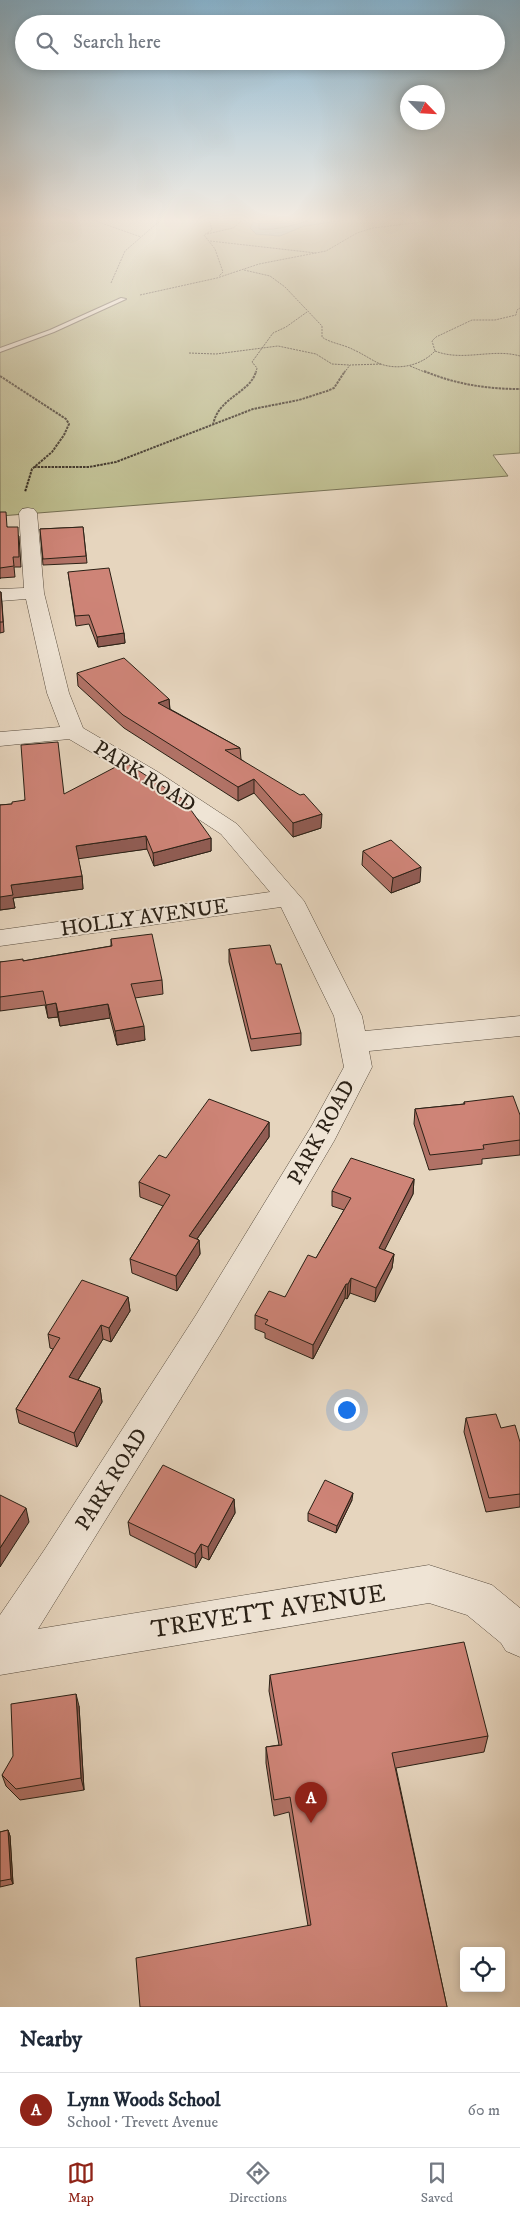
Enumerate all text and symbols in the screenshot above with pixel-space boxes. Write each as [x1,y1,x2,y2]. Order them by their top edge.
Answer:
search box [15,15,505,70]
icon: search [33,29,61,57]
text: Search here [73,31,161,54]
north arrow [400,85,445,130]
street label: PARK ROAD [89,735,200,819]
street label: HOLLY AVENUE [59,893,230,943]
street label: PARK ROAD [282,1076,361,1189]
your location [334,1397,360,1423]
street label: PARK ROAD [70,1424,154,1535]
street label: TREVETT AVENUE [149,1578,388,1645]
pin: A [295,1782,327,1823]
map controls [460,1947,505,1992]
button: locate [460,1947,505,1992]
text: Nearby [20,2027,82,2053]
text: Lynn Woods School [67,2089,220,2112]
text: A [31,2100,41,2120]
text: 60 m [468,2100,500,2120]
text: School · Trevett Avenue [67,2112,218,2132]
tab: Map [67,2159,95,2207]
tab: Directions [229,2159,287,2207]
tab: Saved [421,2159,453,2207]

